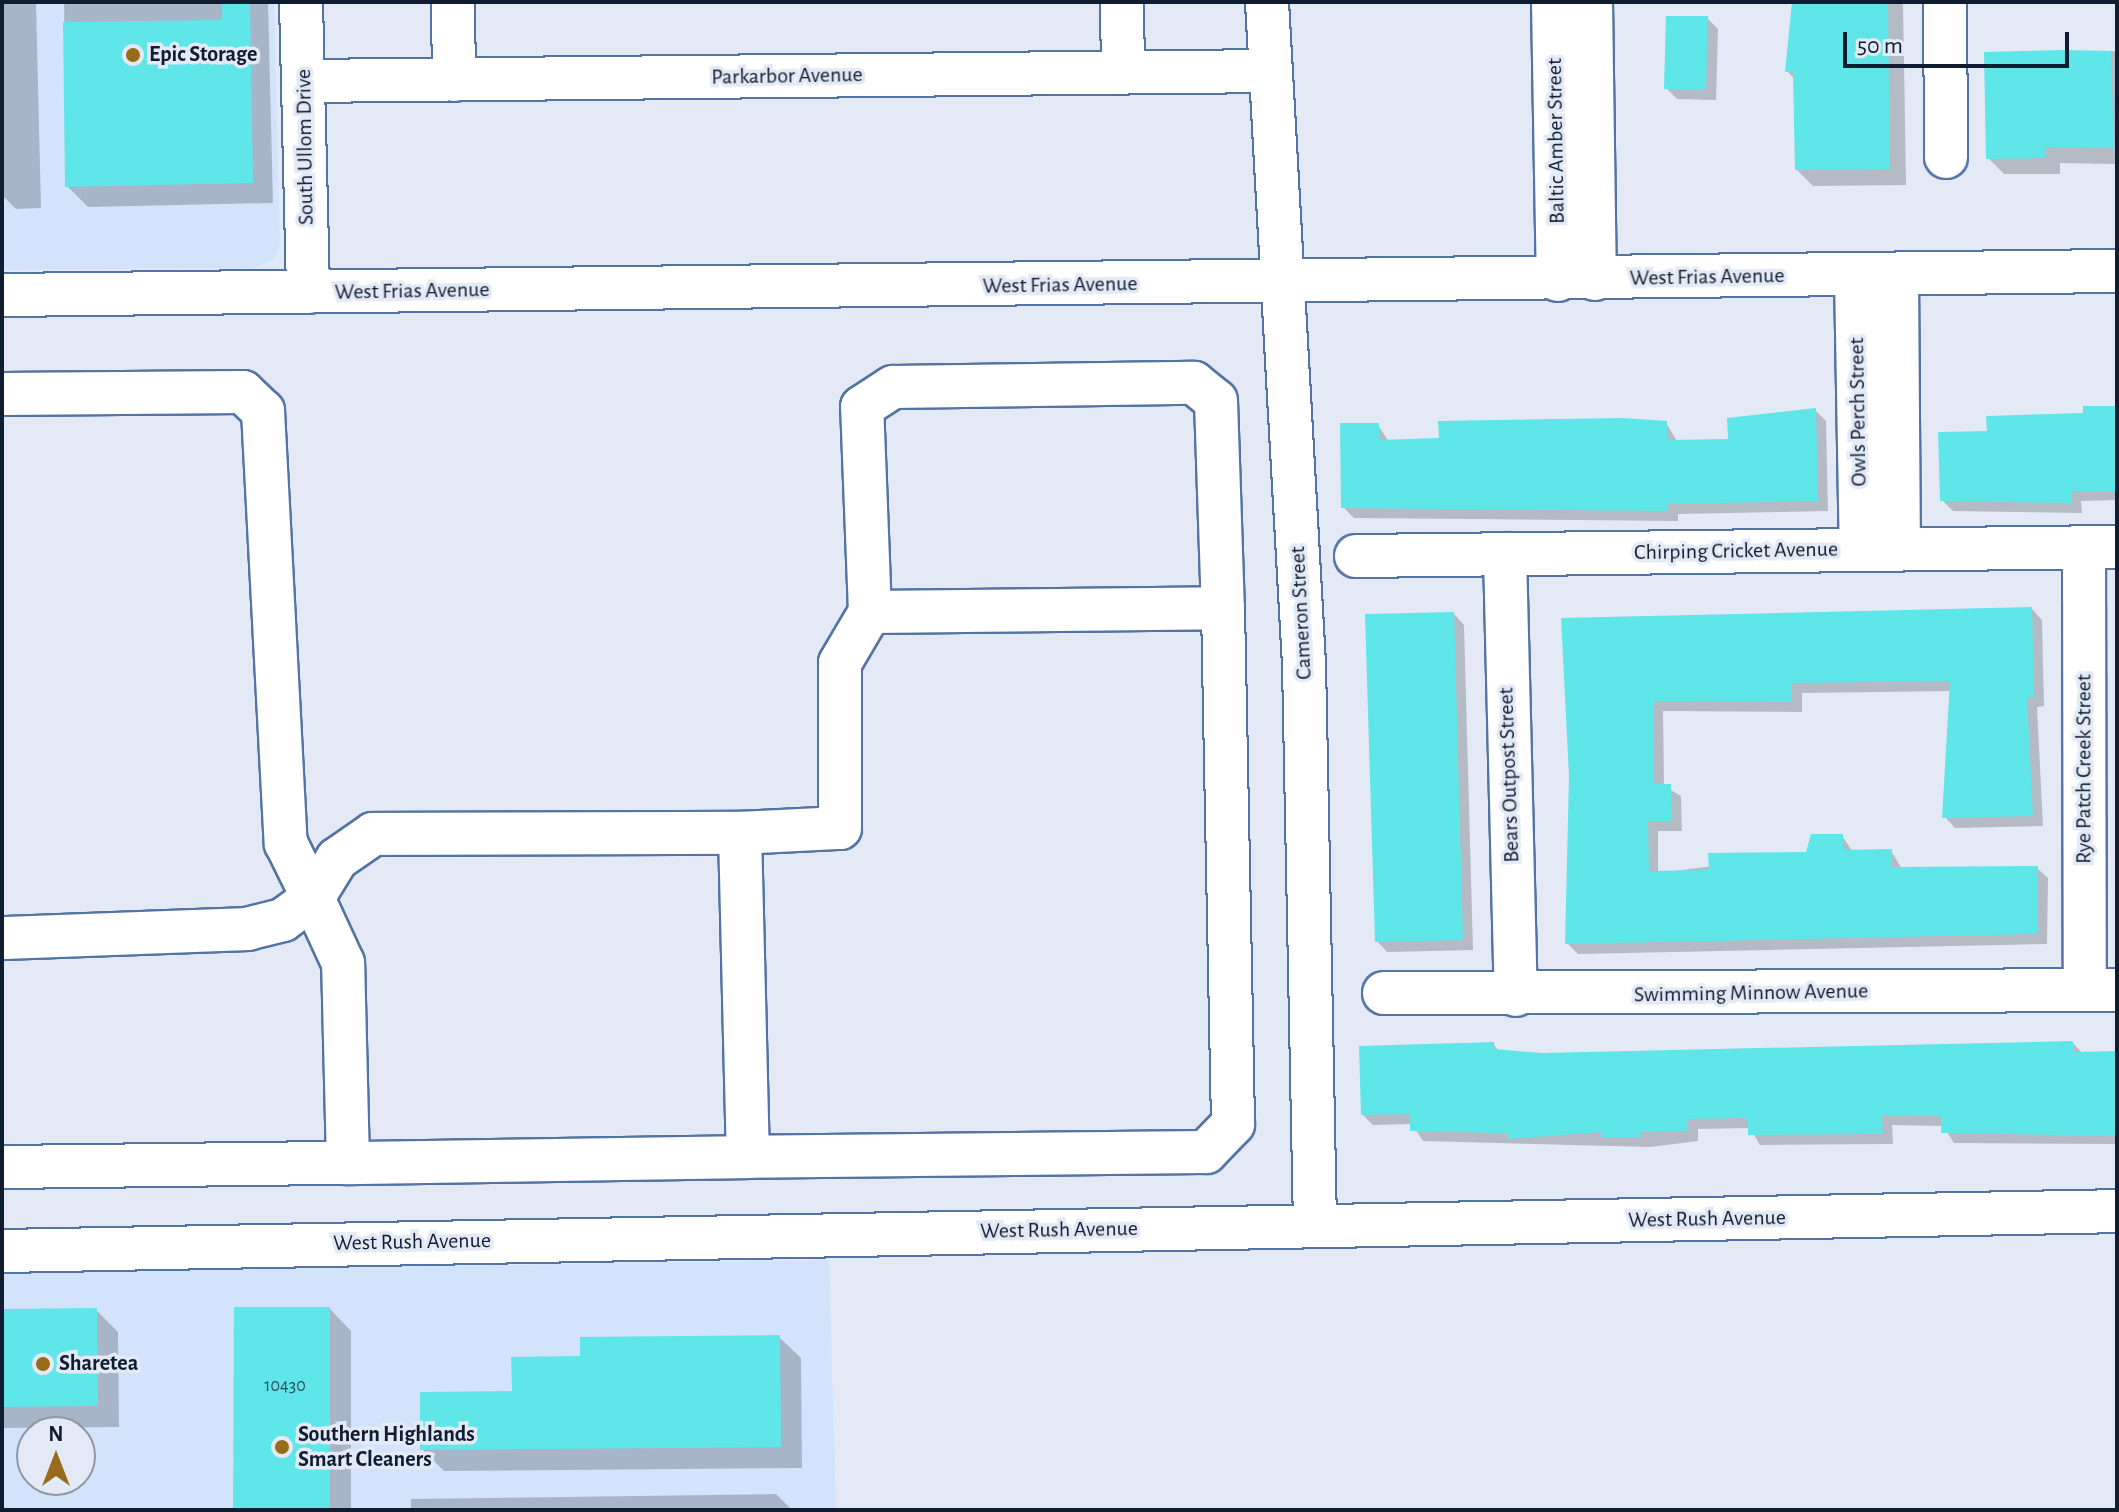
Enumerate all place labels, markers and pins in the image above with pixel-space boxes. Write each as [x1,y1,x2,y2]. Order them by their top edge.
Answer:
place label: Epic Storage [149,42,257,68]
marker: Epic Storage [124,46,142,64]
place label: Sharetea [59,1351,138,1377]
marker: Sharetea [34,1355,52,1373]
place label: Southern Highlands Smart Cleaners [298,1421,475,1472]
marker: Southern Highlands Smart Cleaners [273,1438,291,1456]

